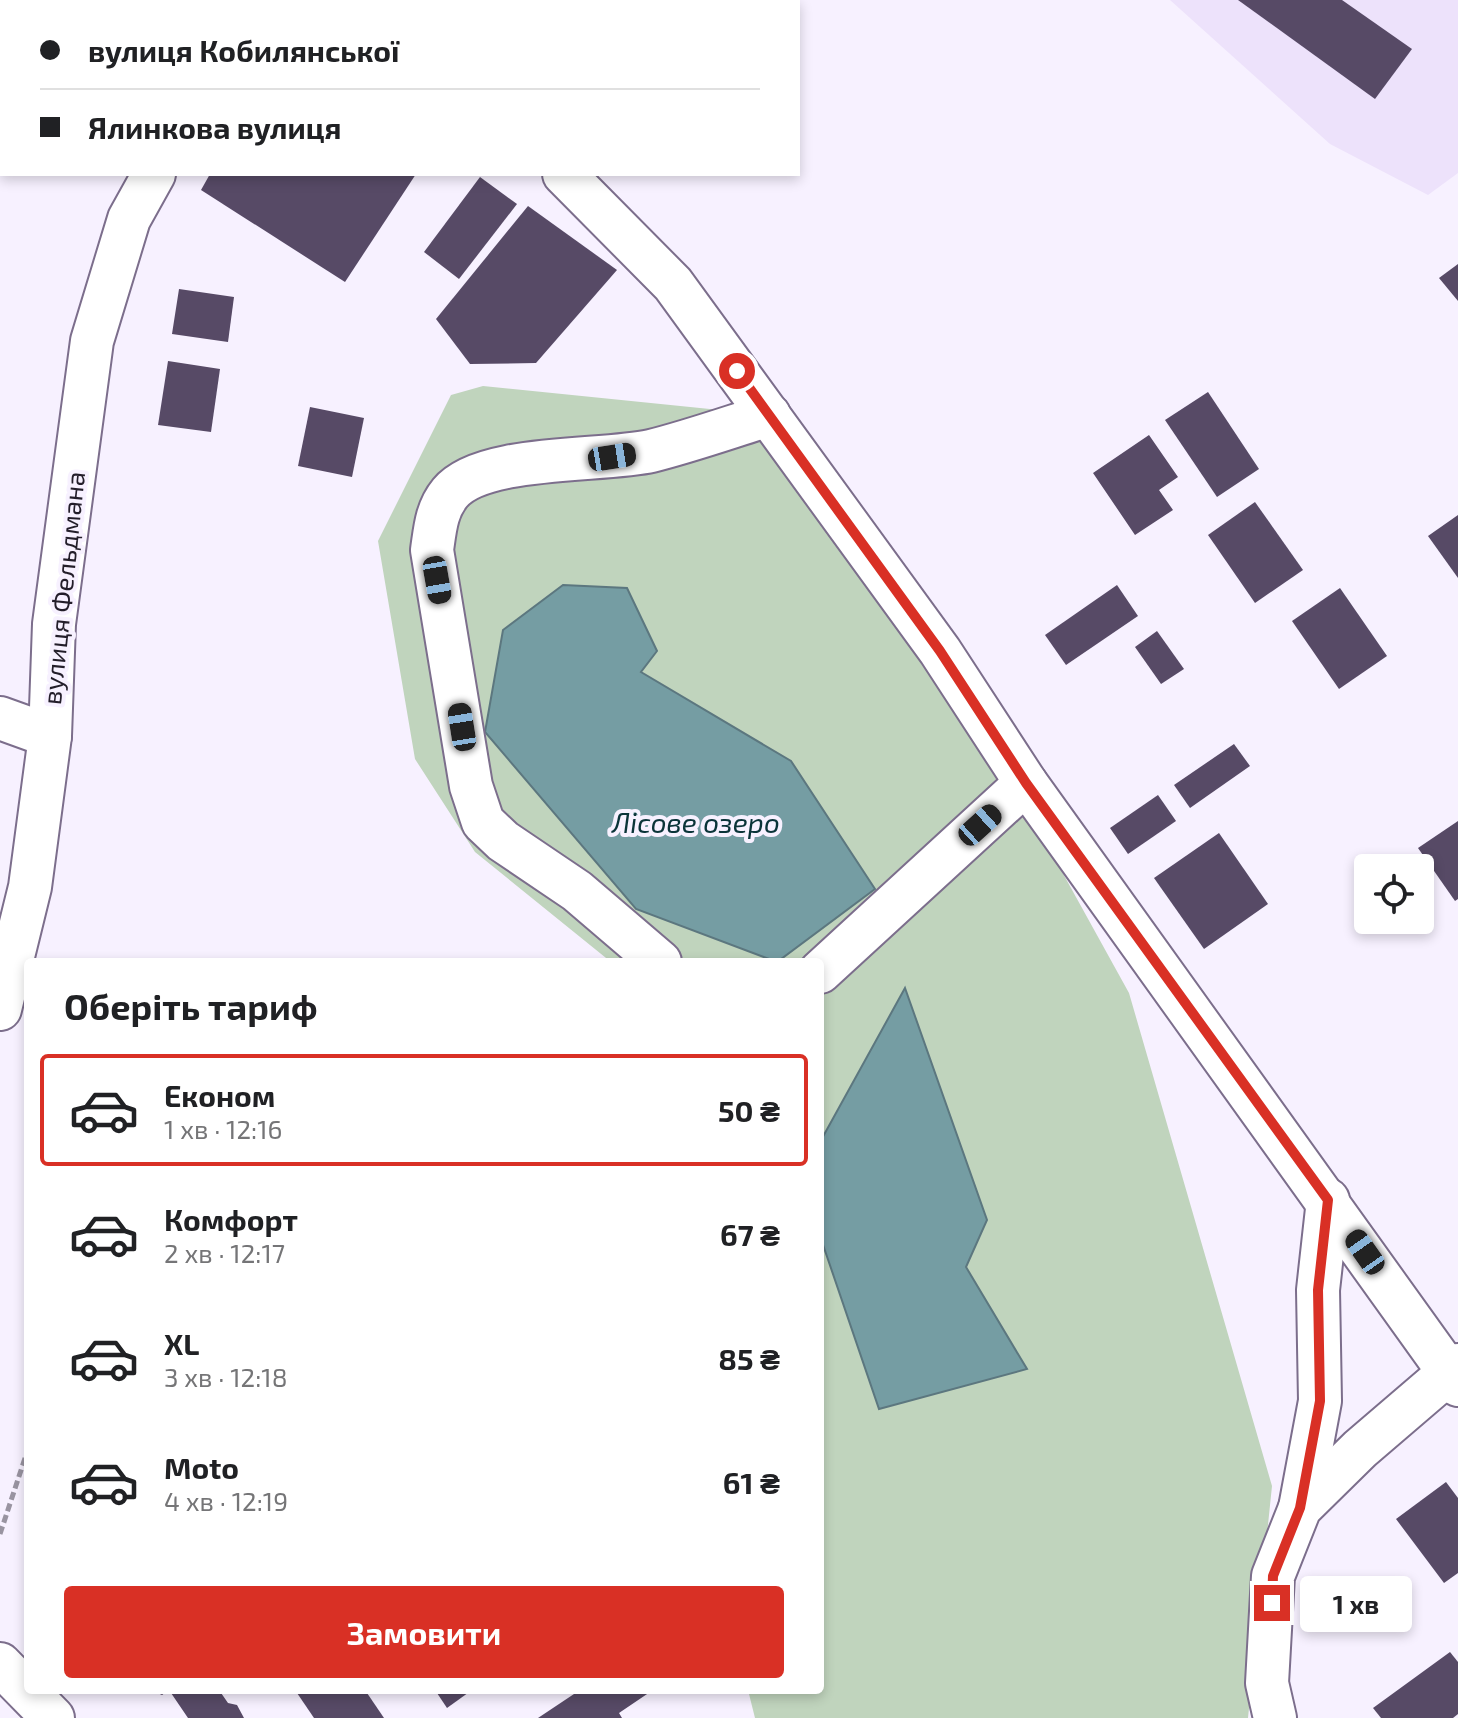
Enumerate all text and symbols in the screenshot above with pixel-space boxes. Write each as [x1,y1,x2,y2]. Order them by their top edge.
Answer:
text: вулиця Кобилянської [88,32,399,68]
text: Ялинкова вулиця [88,109,342,145]
route start [719,353,755,389]
car [586,441,638,473]
street label: вулиця Фельдмана [35,470,91,706]
car [421,554,453,606]
car [446,701,478,753]
car [954,800,1006,850]
water label: Лісове озеро [611,805,780,839]
map controls [1354,854,1434,934]
button: locate [1354,854,1434,934]
text: Оберіть тариф [64,984,318,1027]
icon: car [68,1074,140,1146]
text: Економ [164,1077,275,1113]
text: 50 ₴ [718,1092,780,1128]
text: 1 хв · 12:16 [164,1113,282,1144]
icon: car [68,1198,140,1270]
text: Комфорт [164,1201,298,1237]
text: 67 ₴ [720,1216,780,1252]
car [1341,1225,1389,1279]
text: 2 хв · 12:17 [164,1237,285,1268]
icon: car [68,1322,140,1394]
text: XL [164,1325,199,1361]
text: 85 ₴ [718,1340,780,1376]
text: 3 хв · 12:18 [164,1361,287,1392]
icon: car [68,1446,140,1518]
text: Moto [164,1449,239,1485]
text: 61 ₴ [723,1464,780,1500]
text: 4 хв · 12:19 [164,1485,288,1516]
callout: 1 хв [1300,1575,1412,1631]
route end [1254,1585,1290,1621]
button: Замовити [64,1586,784,1678]
text: 1 хв [1333,1588,1379,1619]

